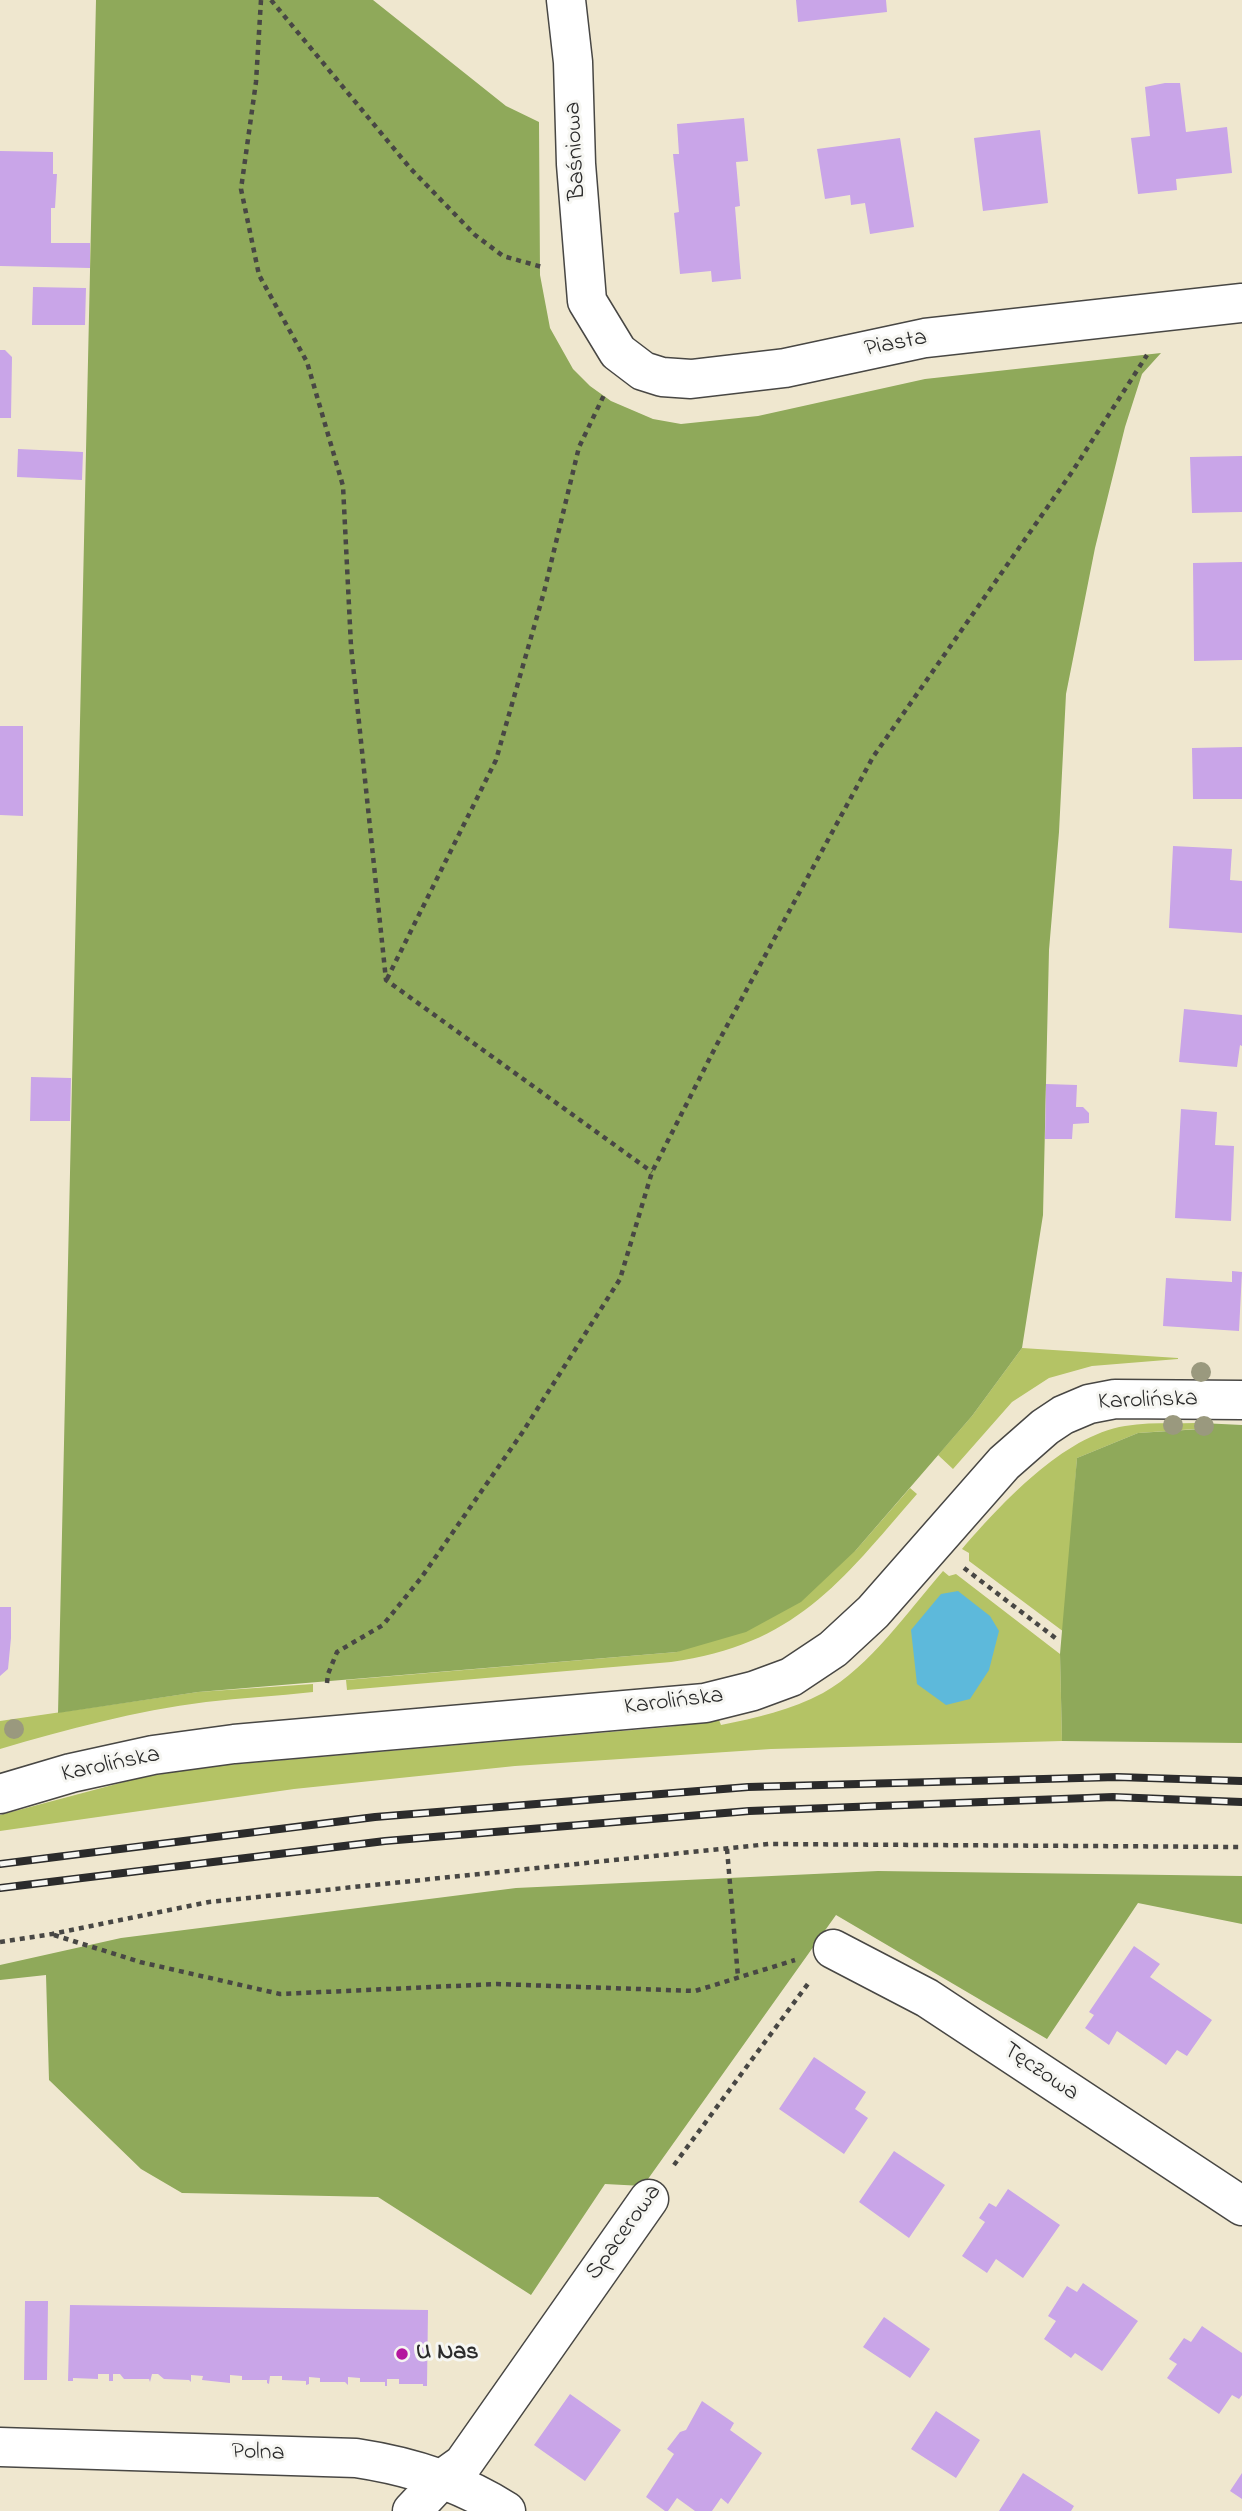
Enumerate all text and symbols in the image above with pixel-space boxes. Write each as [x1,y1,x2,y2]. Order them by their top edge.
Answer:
street label: Baśniowa [560,101,594,201]
street label: Piasta [862,325,930,365]
street label: Karolińska [1098,1386,1198,1418]
street label: Karolińska [623,1683,725,1723]
street label: Karolińska [59,1742,163,1790]
street label: Tęczowa [997,2037,1083,2109]
street label: Spacerowa [581,2179,669,2287]
place label: U Nas [416,2340,479,2368]
marker: U Nas [394,2346,410,2362]
street label: Polna [231,2439,285,2469]

